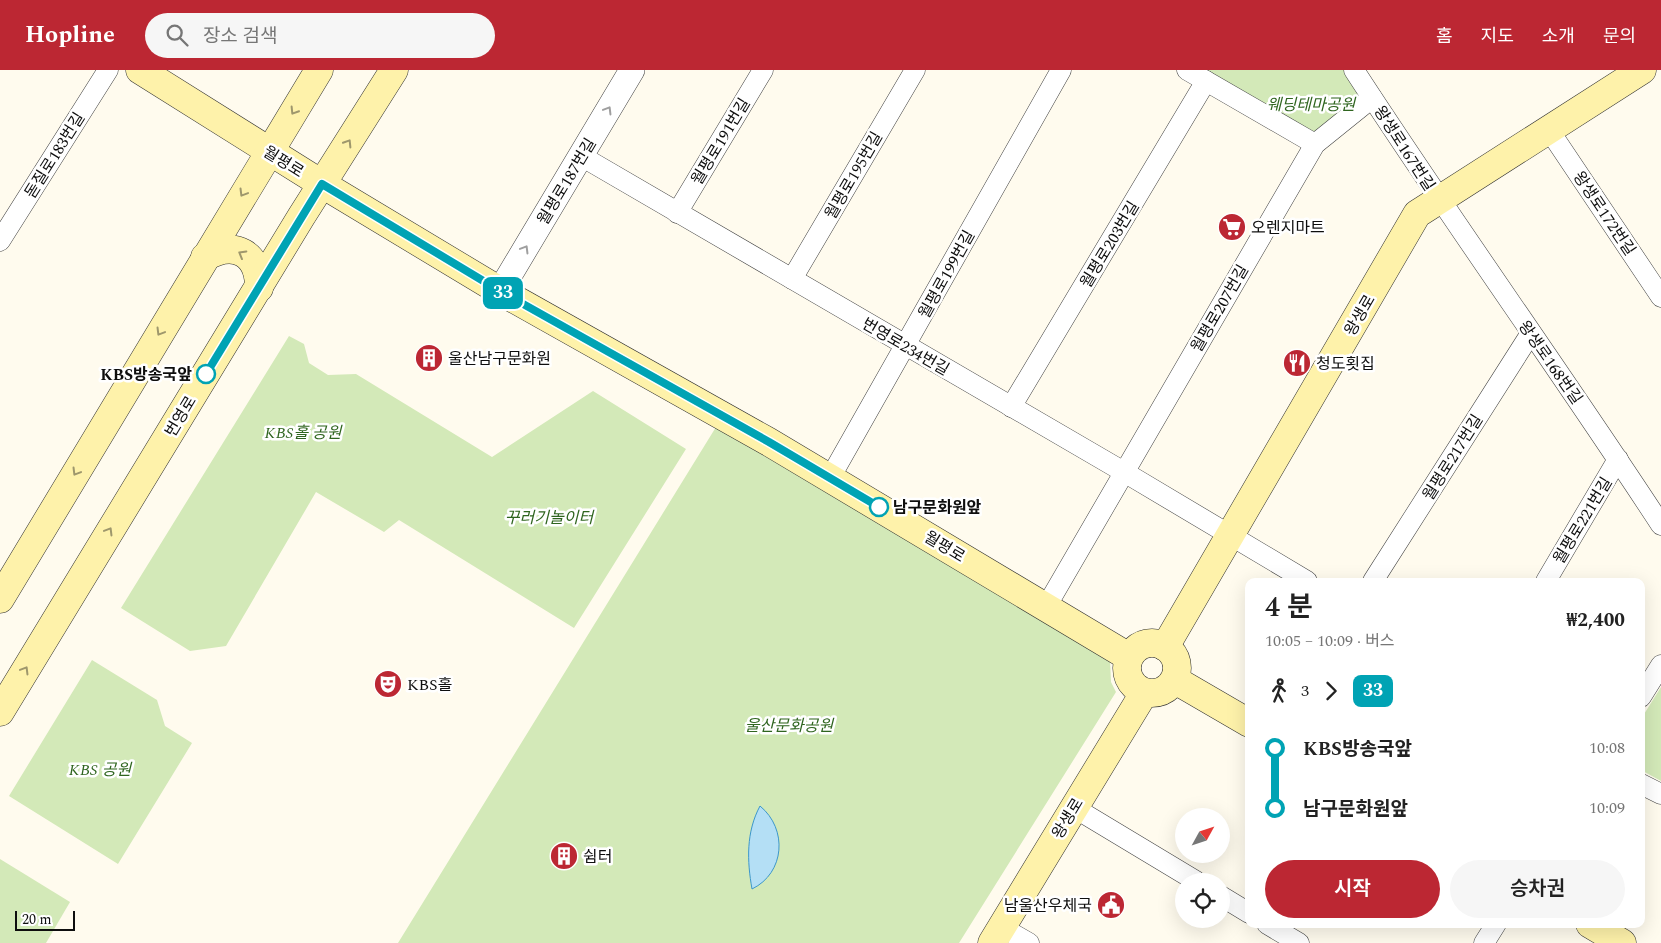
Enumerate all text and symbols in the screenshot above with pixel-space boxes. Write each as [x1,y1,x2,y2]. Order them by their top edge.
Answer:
search box [145,13,495,58]
text: Hopline [25,17,115,53]
icon: search [163,21,191,49]
text: 장소 검색 [203,22,278,51]
text: 홈 [1436,23,1453,50]
text: 지도 [1481,23,1514,50]
text: 소개 [1542,23,1575,50]
text: 문의 [1603,23,1636,50]
park label: 웨딩테마공원 [1267,93,1356,117]
street label: 월평로191번길 [685,94,756,190]
street label: 왕생로167번길 [1368,101,1441,196]
one-way arrow [291,105,300,114]
one-way arrow [602,106,612,115]
street label: 돋질로183번길 [19,108,91,203]
street label: 월평로195번길 [819,127,889,224]
street label: 월평로187번길 [531,134,602,230]
street label: 월평로 [258,140,309,184]
one-way arrow [341,140,351,149]
street label: 왕생로172번길 [1567,166,1641,261]
one-way arrow [240,187,250,196]
street label: 월평로203번길 [1074,197,1145,293]
supermarket icon: 오렌지마트 [1217,212,1247,242]
place label: 오렌지마트 [1251,216,1325,240]
street label: 월평로199번길 [913,226,981,323]
one-way arrow [519,246,529,255]
one-way arrow [239,251,248,261]
street label: 월평로207번길 [1185,260,1255,357]
line badge: 33 [480,277,526,309]
text: 33 [493,279,513,306]
street label: 왕생로 [1338,290,1381,341]
street label: 번영로234번길 [857,312,954,382]
street label: 왕생로168번길 [1512,316,1588,409]
one-way arrow [156,327,166,336]
building icon: 울산남구문화원 [414,343,444,373]
place label: 울산남구문화원 [448,347,551,371]
restaurant icon: 청도횟집 [1282,348,1312,378]
place label: 청도횟집 [1316,352,1375,376]
place label: KBS방송국앞 [100,363,192,387]
marker: KBS방송국앞 [196,364,216,384]
street label: 번영로 [159,391,203,442]
street label: 월평로217번길 [1417,410,1489,505]
park label: KBS홀 공원 [264,421,343,445]
one-way arrow [73,466,83,475]
street label: 월평로221번길 [1547,473,1618,569]
place label: 남구문화원앞 [893,496,982,520]
marker: 남구문화원앞 [869,497,889,517]
park label: 꾸러기놀이터 [505,506,595,530]
street label: 월평로 [919,525,970,569]
one-way arrow [103,528,113,537]
text: 4 분 [1265,586,1313,629]
text: ₩2,400 [1567,606,1625,635]
text: 10:05 – 10:09 · 버스 [1265,629,1394,653]
one-way arrow [18,667,28,676]
theatre icon: KBS홀 [373,669,403,699]
place label: KBS홀 [407,673,453,697]
icon: walk [1265,677,1293,705]
icon: forward [1317,677,1345,705]
text: 33 [1363,677,1383,704]
text: 3 [1301,679,1309,703]
park label: 울산문화공원 [745,714,834,738]
text: KBS방송국앞 [1303,735,1412,764]
text: 10:08 [1589,736,1625,760]
park label: KBS 공원 [69,758,132,782]
street label: 왕생로 [1046,793,1090,844]
text: 남구문화원앞 [1303,795,1408,824]
text: 10:09 [1589,796,1625,820]
north arrow [1175,808,1230,862]
map controls [1175,808,1230,928]
building icon: 쉼터 [549,841,579,871]
place label: 쉼터 [583,845,612,869]
button: 시작 [1265,860,1440,918]
button: 승차권 [1450,860,1625,918]
button: locate [1175,873,1230,928]
public building icon: 남울산우체국 [1096,890,1126,920]
place label: 남울산우체국 [1004,894,1092,918]
scale bar [15,908,75,931]
text: 20 m [22,909,52,930]

